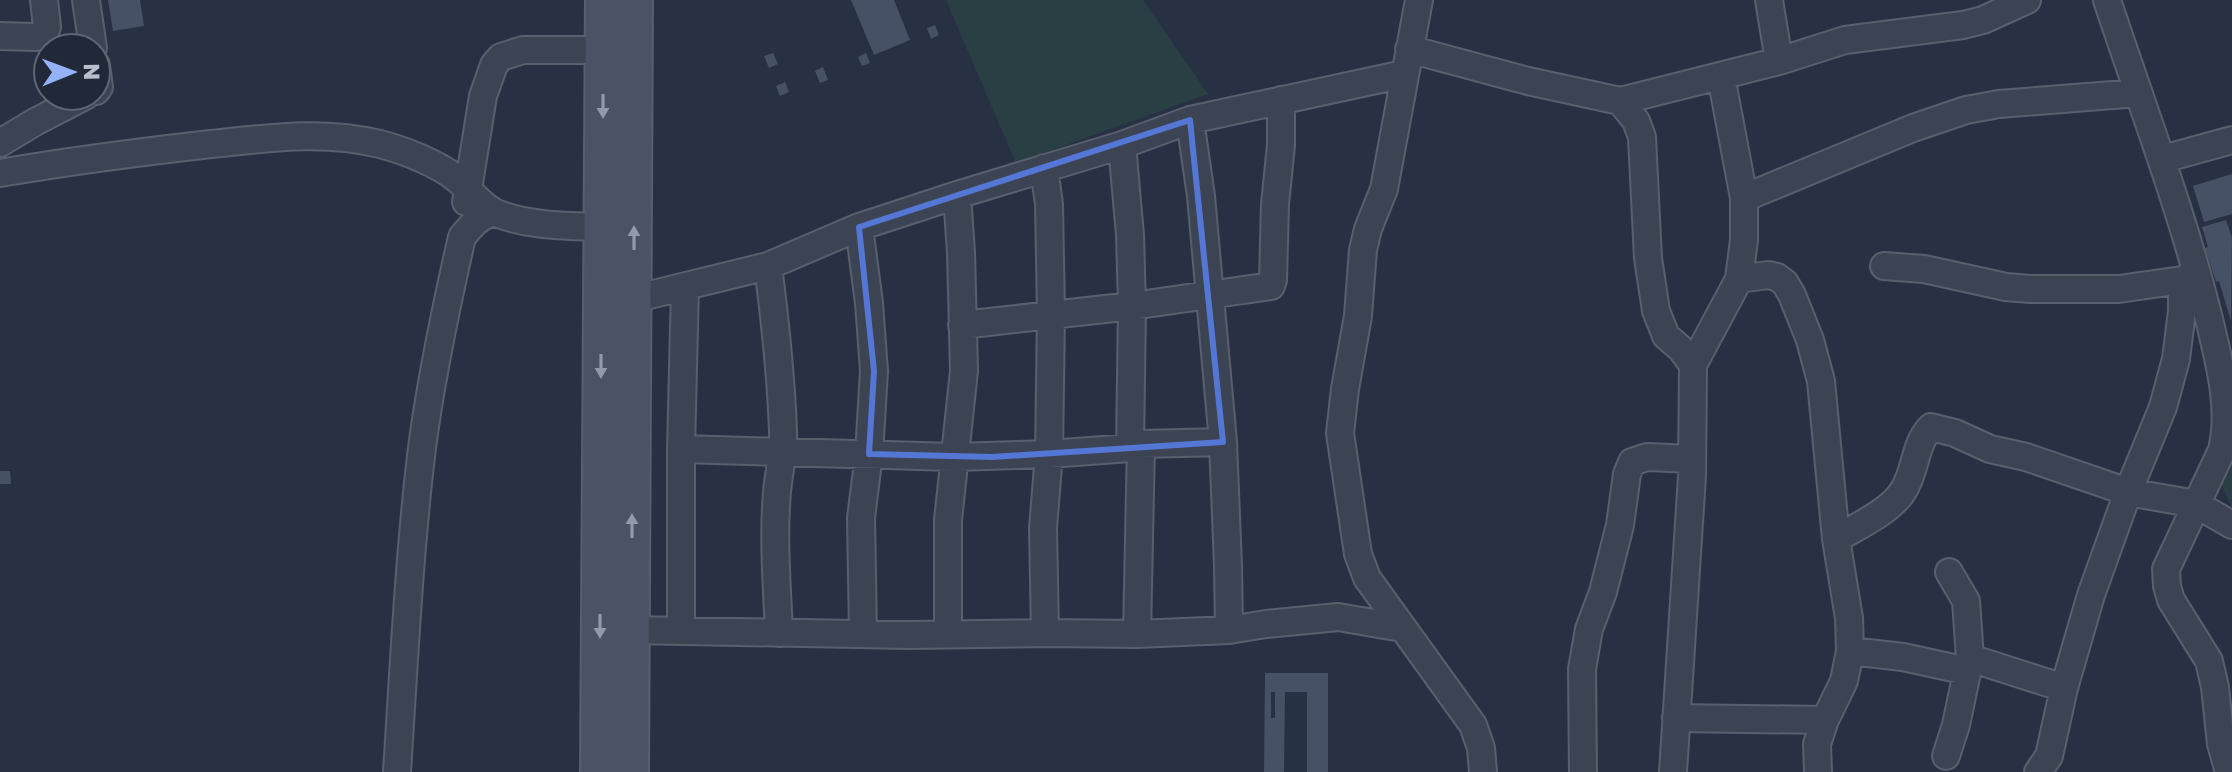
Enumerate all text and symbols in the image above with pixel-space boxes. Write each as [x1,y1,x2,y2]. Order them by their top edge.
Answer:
north arrow [32,32,112,112]
text: N [79,63,106,80]
one-way arrow [597,94,609,119]
one-way arrow [628,225,640,250]
one-way arrow [595,354,607,379]
one-way arrow [626,513,638,538]
one-way arrow [594,614,606,639]

